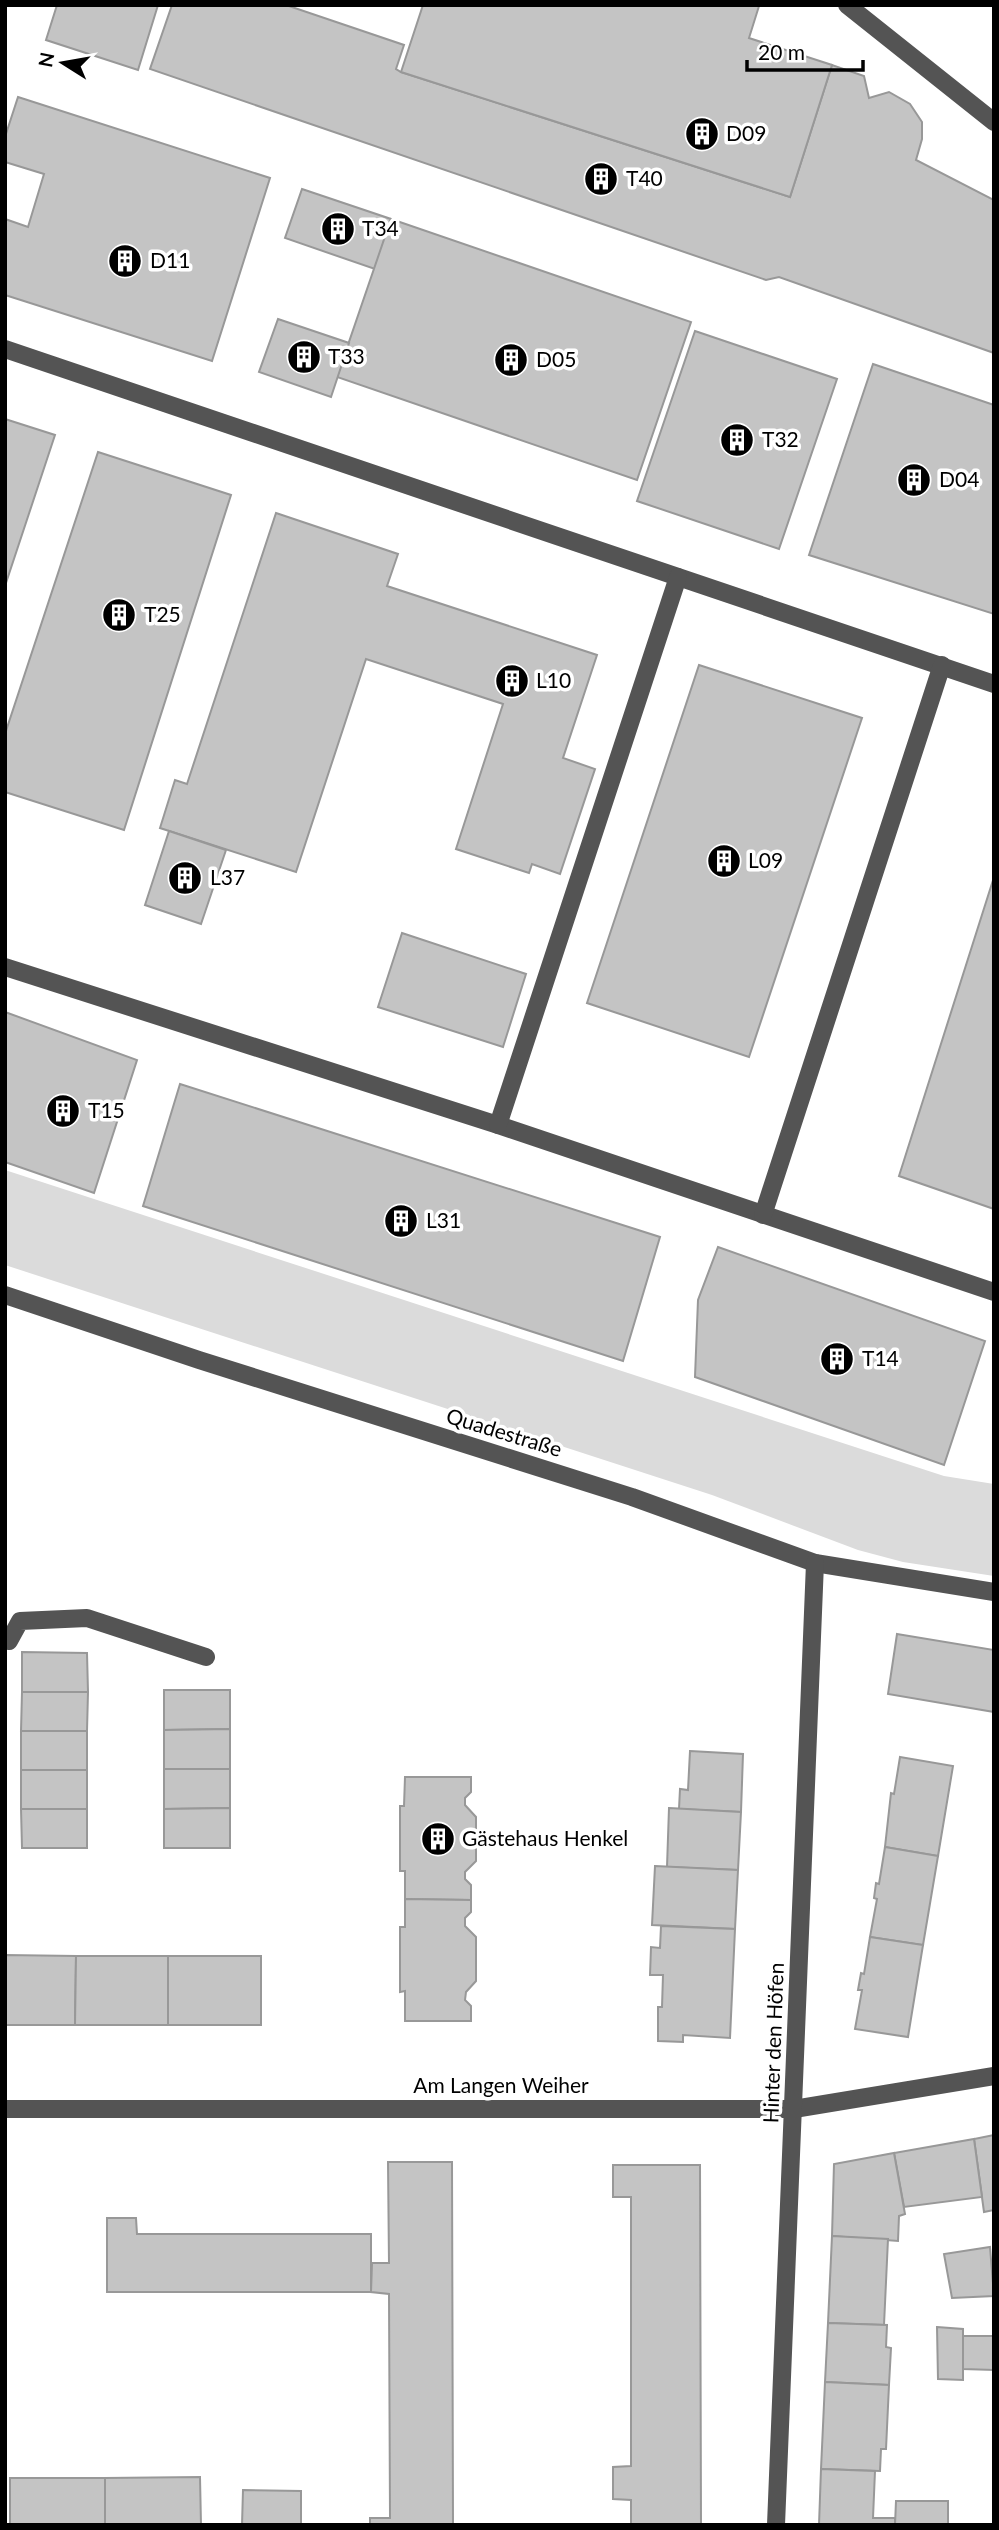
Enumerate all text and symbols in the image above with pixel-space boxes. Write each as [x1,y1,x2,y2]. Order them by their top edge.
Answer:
north arrow [28,28,98,98]
scale bar [747,28,862,72]
text: 20 m [758,39,805,64]
text: N [33,50,59,69]
building icon: D09 [683,115,721,153]
place label: D09 [726,120,766,145]
building icon: T40 [582,160,620,198]
place label: T40 [626,165,663,190]
building icon: T34 [319,210,357,248]
place label: T34 [362,215,399,240]
building icon: D11 [106,242,144,280]
place label: D11 [150,247,190,272]
building icon: T33 [285,338,323,376]
building icon: D05 [492,341,530,379]
place label: T33 [328,343,365,368]
place label: D05 [536,346,576,371]
building icon: T32 [718,421,756,459]
place label: T32 [762,426,799,451]
building icon: D04 [895,461,933,499]
place label: D04 [939,466,979,491]
building icon: T25 [100,596,138,634]
place label: T25 [144,601,181,626]
building icon: L10 [493,662,531,700]
place label: L10 [536,667,571,692]
building icon: L09 [705,842,743,880]
place label: L09 [748,847,783,872]
building icon: L37 [166,859,204,897]
place label: L37 [210,864,245,889]
building icon: T15 [44,1092,82,1130]
place label: T15 [88,1097,125,1122]
building icon: L31 [382,1202,420,1240]
place label: L31 [426,1207,461,1232]
building icon: T14 [818,1340,856,1378]
place label: T14 [862,1345,899,1370]
street label: Quadestraße [444,1402,565,1461]
building icon: Gästehaus Henkel [419,1820,457,1858]
place label: Gästehaus Henkel [462,1825,628,1850]
street label: Hinter den Höfen [757,1962,788,2124]
street label: Am Langen Weiher [413,2072,589,2097]

